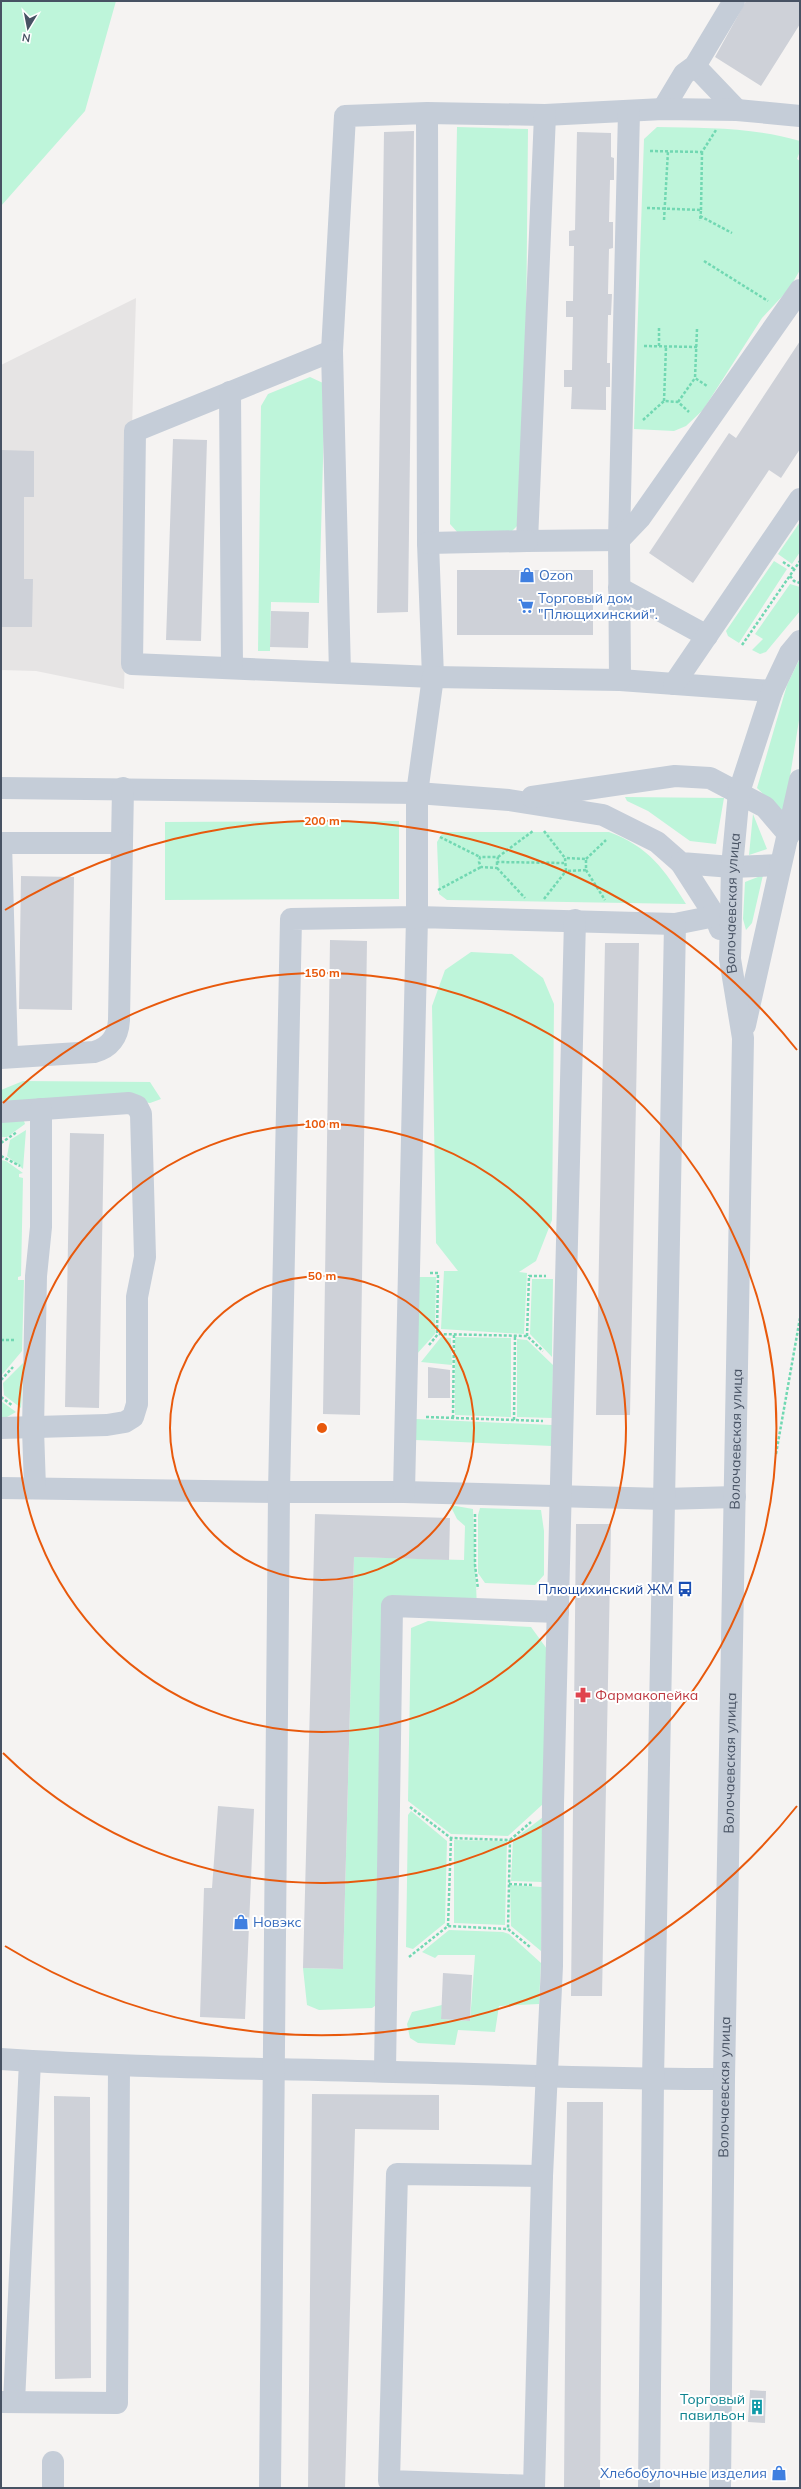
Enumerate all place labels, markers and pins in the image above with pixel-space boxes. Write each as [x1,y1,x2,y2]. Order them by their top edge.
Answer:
shop icon: Ozon [518,566,536,584]
place label: Ozon [539,566,573,584]
place label: Торговый дом "Плющихинский". [538,589,658,623]
supermarket icon: Торговый дом "Плющихинский". [517,597,535,615]
centre of rings [315,1421,329,1435]
place label: Плющихинский ЖМ [538,1580,673,1598]
bus stop icon: Плющихинский ЖМ [676,1580,694,1598]
pharmacy icon: Фармакопейка [574,1686,592,1704]
place label: Фармакопейка [595,1686,698,1704]
shop icon: Новэкс [232,1913,250,1931]
place label: Новэкс [253,1913,302,1931]
place label: Торговый павильон [680,2390,745,2424]
building icon: Торговый павильон [748,2398,766,2416]
place label: Хлебобулочные изделия [600,2464,767,2482]
shop icon: Хлебобулочные изделия [770,2464,788,2482]

